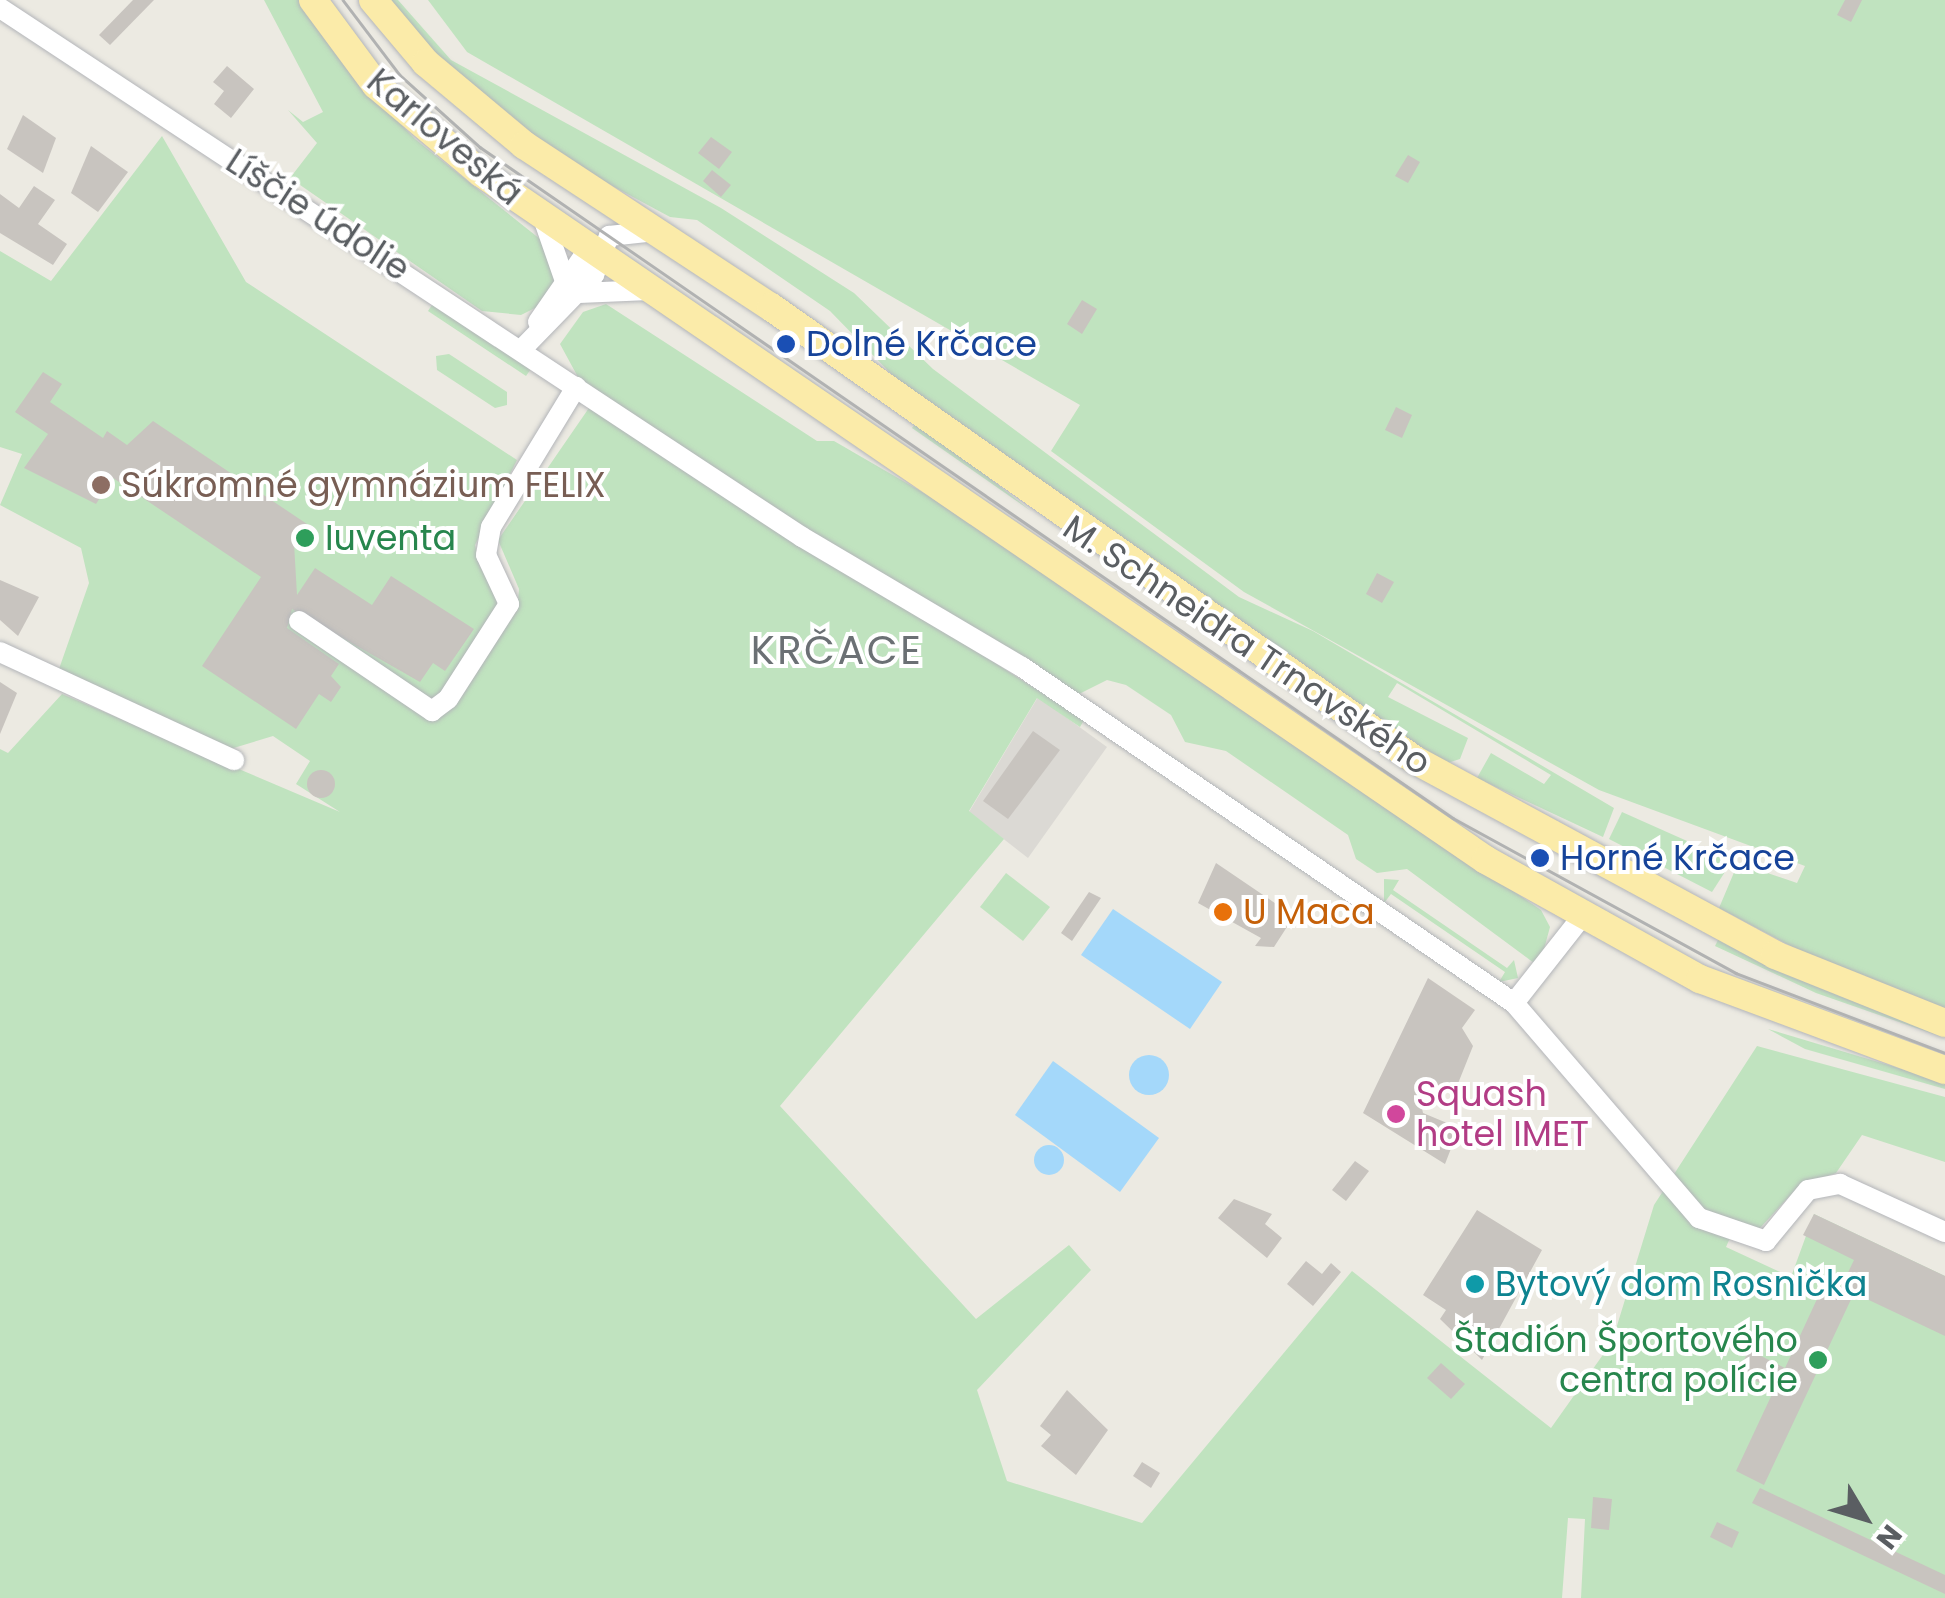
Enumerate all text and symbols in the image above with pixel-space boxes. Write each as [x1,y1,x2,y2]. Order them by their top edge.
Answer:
street label: Karloveská [359,60,531,214]
street label: Líščie údolie [218,140,418,290]
place label: Dolné Krčace [806,323,1037,365]
marker: Dolné Krčace [775,333,797,355]
place label: Súkromné gymnázium FELIX [121,464,606,506]
marker: Súkromné gymnázium FELIX [90,474,112,496]
street label: M. Schneidra Trnavského [1055,506,1439,784]
place label: Iuventa [325,517,456,559]
marker: Iuventa [294,527,316,549]
district label: KRČACE [751,626,923,674]
place label: Horné Krčace [1560,837,1795,879]
marker: Horné Krčace [1529,847,1551,869]
place label: U Maca [1243,891,1375,933]
marker: U Maca [1212,901,1234,923]
place label: Squash hotel IMET [1416,1073,1589,1155]
marker: Squash hotel IMET [1385,1103,1407,1125]
place label: Bytový dom Rosnička [1495,1263,1867,1305]
marker: Bytový dom Rosnička [1464,1273,1486,1295]
place label: Štadión Športového centra polície [1454,1319,1798,1401]
marker: Štadión Športového centra polície [1807,1349,1829,1371]
north arrow [1815,1468,1915,1568]
text: N [1867,1516,1911,1557]

